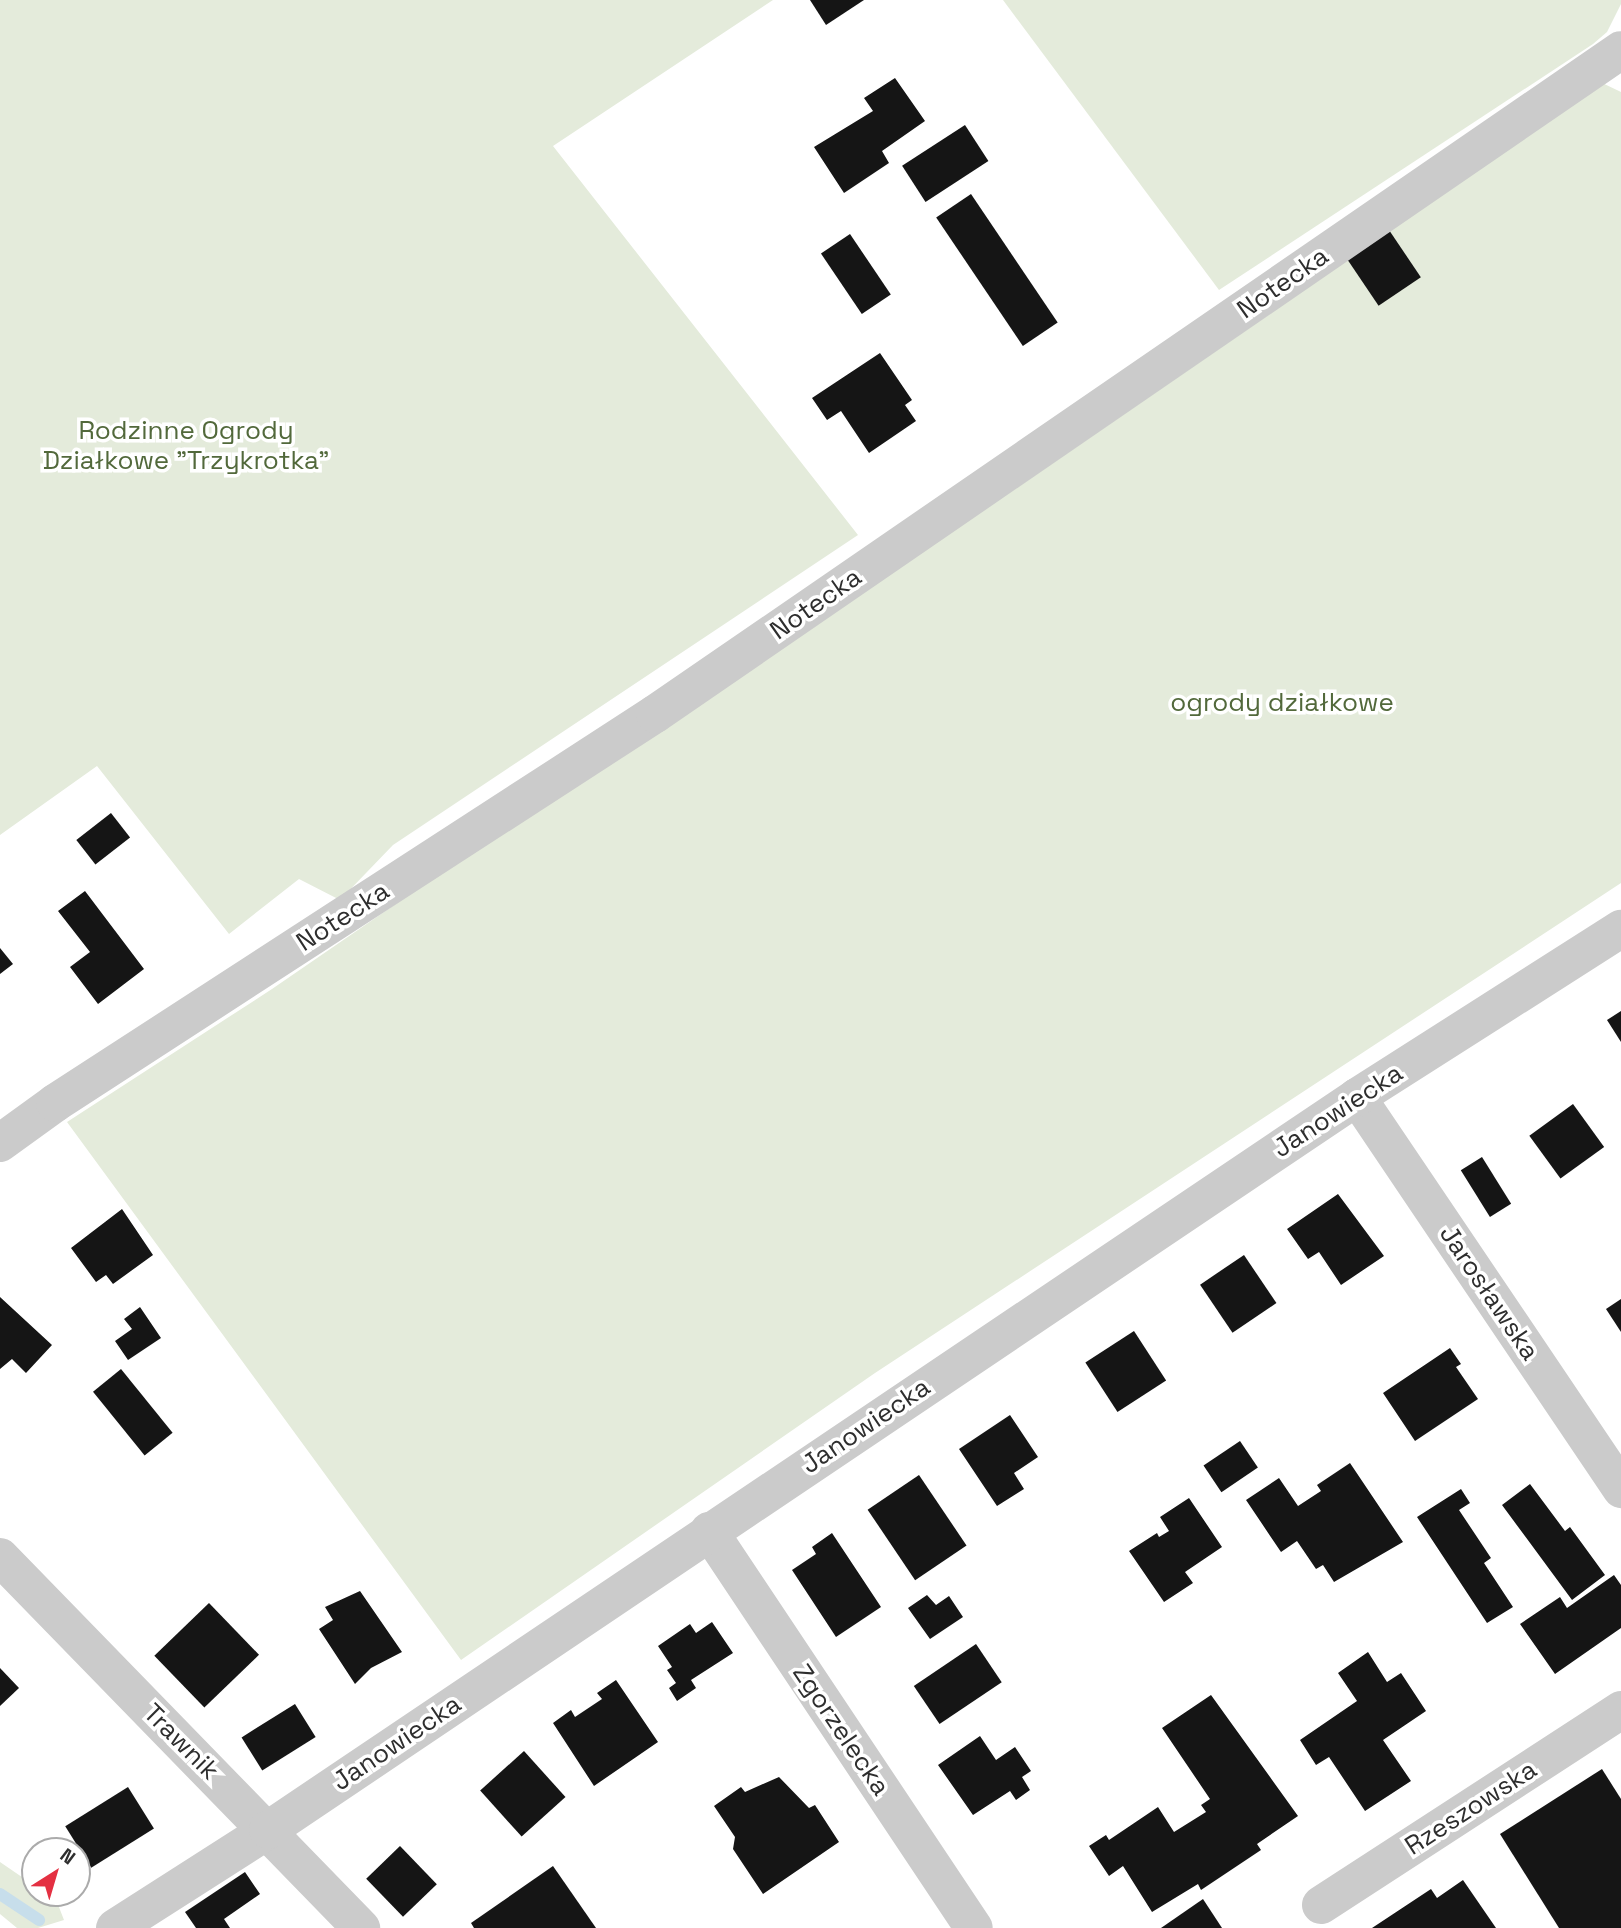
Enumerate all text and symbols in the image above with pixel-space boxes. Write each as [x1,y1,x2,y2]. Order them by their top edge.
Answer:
street label: Notecka [1231,240,1335,326]
park label: Rodzinne Ogrody Działkowe "Trzykrotka" [43,415,329,476]
street label: Notecka [764,561,868,647]
park label: ogrody działkowe [1170,687,1394,719]
street label: Notecka [291,876,395,958]
street label: Janowiecka [1267,1058,1409,1164]
street label: Jarosławska [1432,1220,1546,1366]
street label: Janowiecka [796,1372,936,1480]
street label: Zgorzelecka [786,1658,896,1802]
street label: Janowiecka [327,1689,467,1797]
street label: Trawnik [137,1698,225,1786]
street label: Rzeszowska [1399,1754,1543,1862]
north arrow [21,1837,91,1907]
text: N [55,1843,80,1870]

